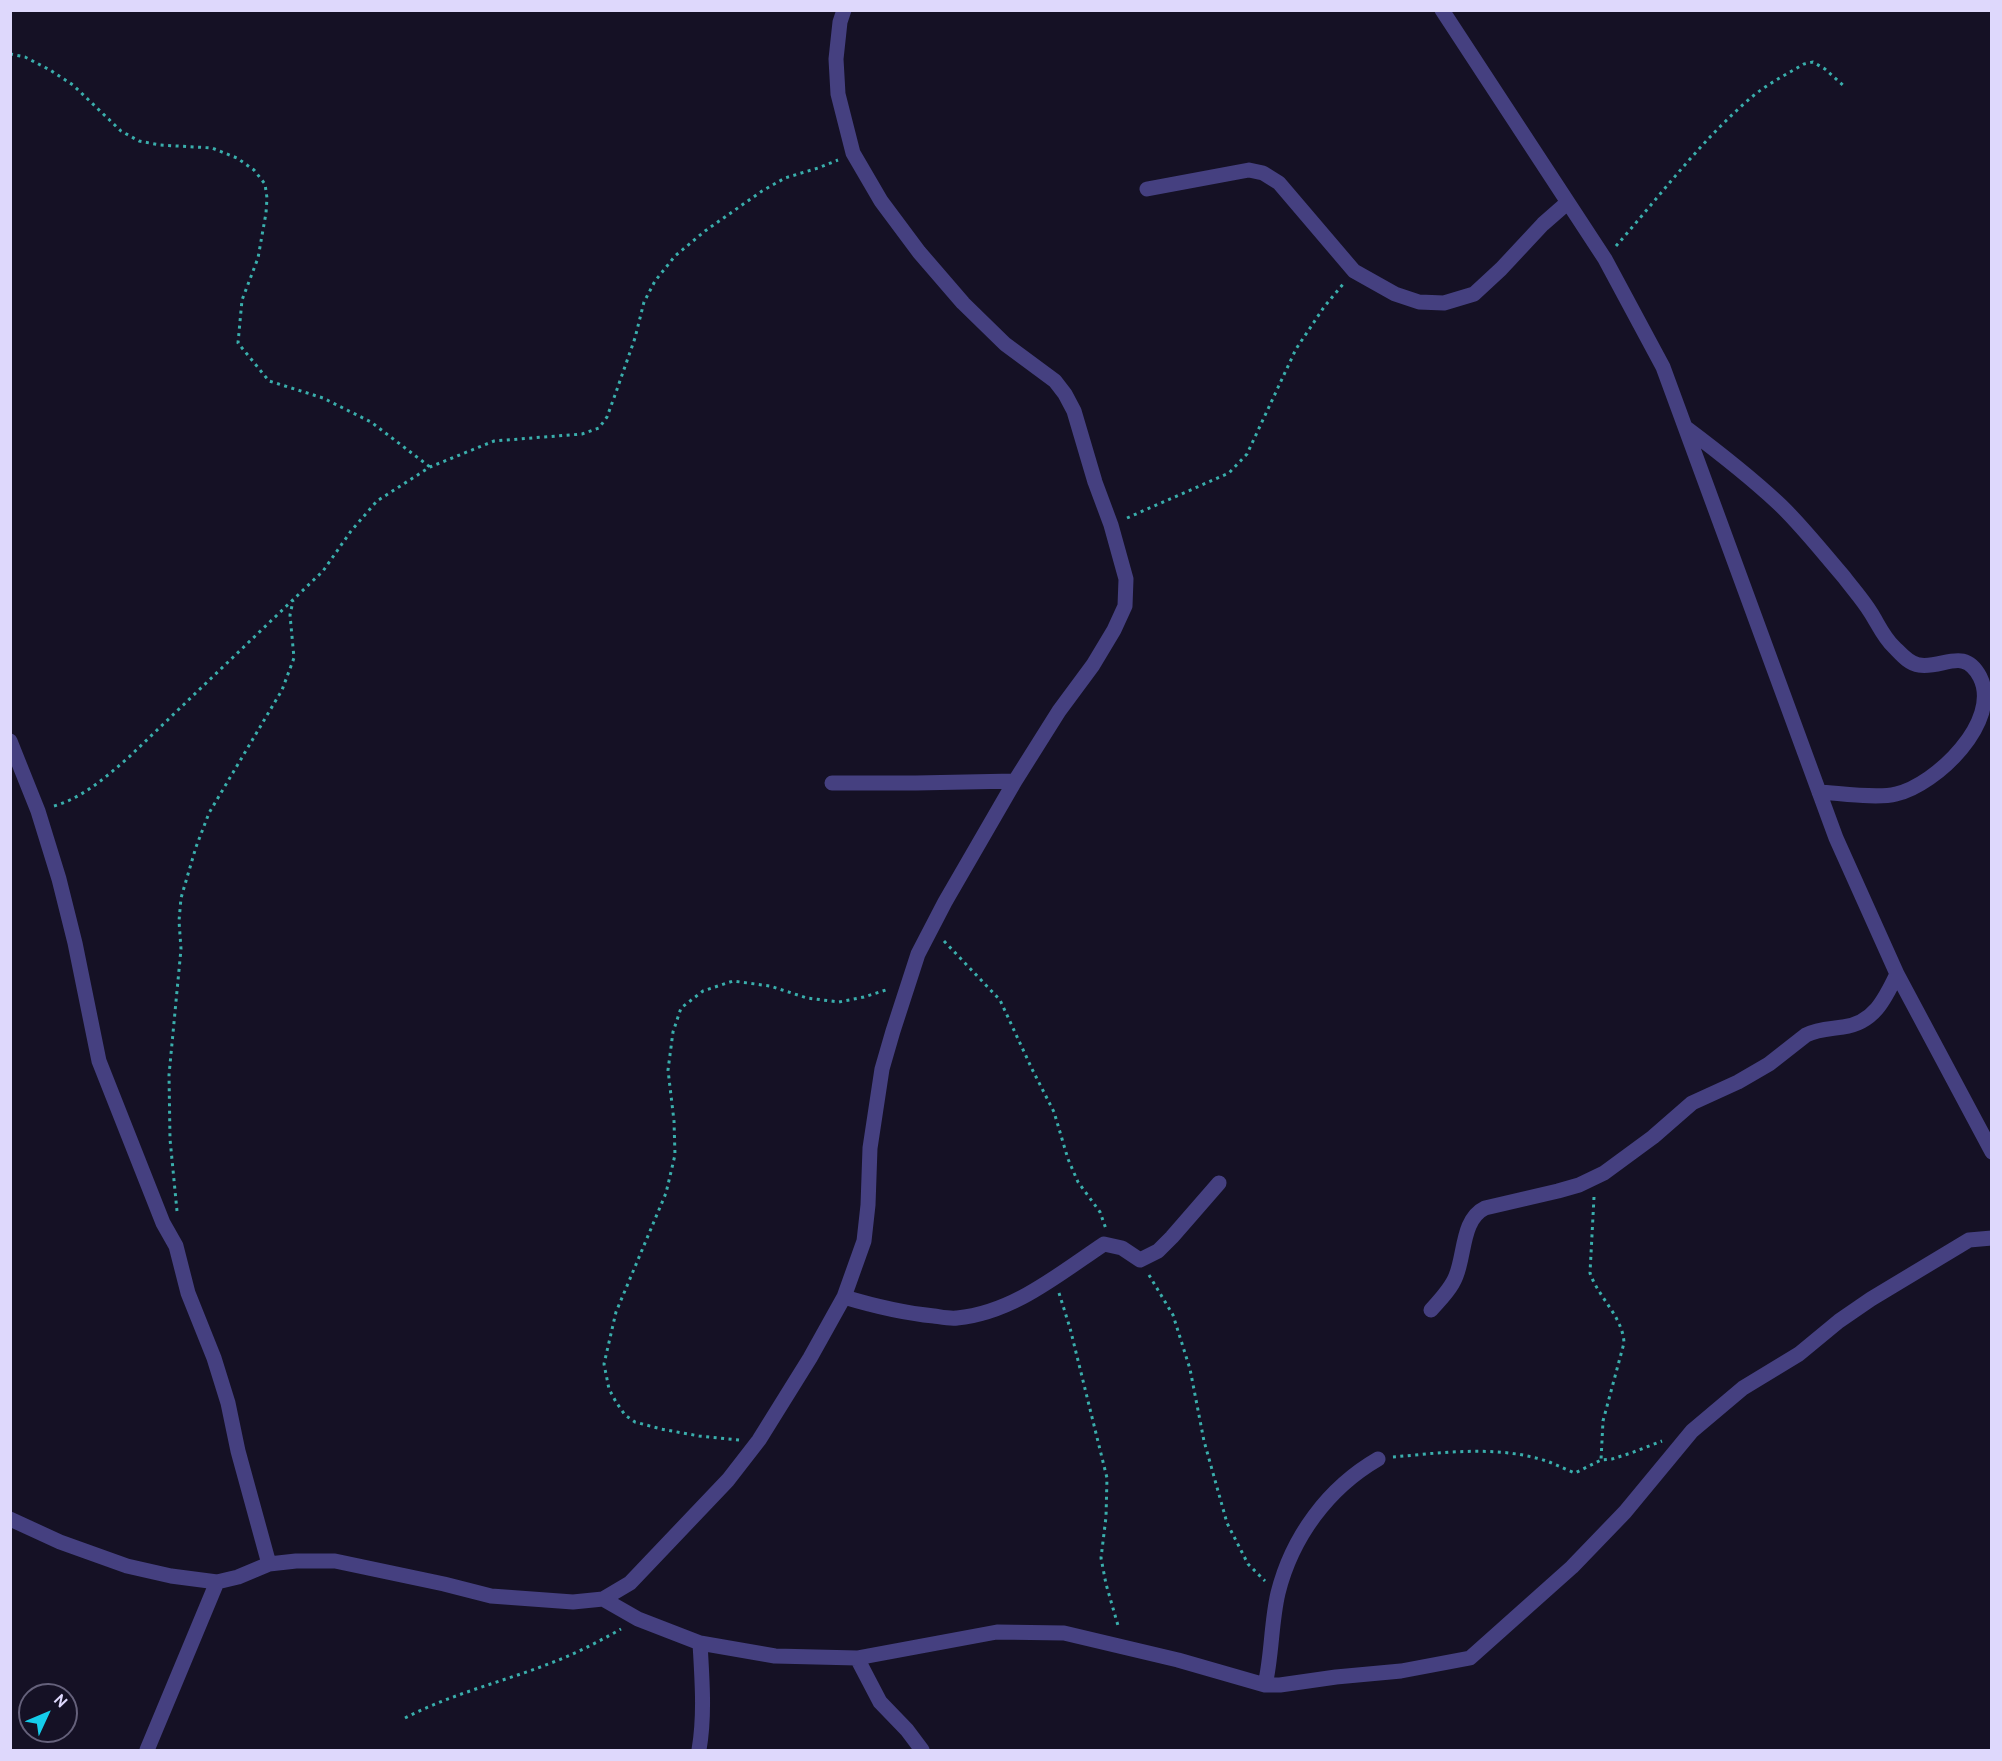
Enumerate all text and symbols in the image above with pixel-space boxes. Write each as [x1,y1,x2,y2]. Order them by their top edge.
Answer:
north arrow [18,1683,78,1743]
text: N [48,1691,71,1713]

